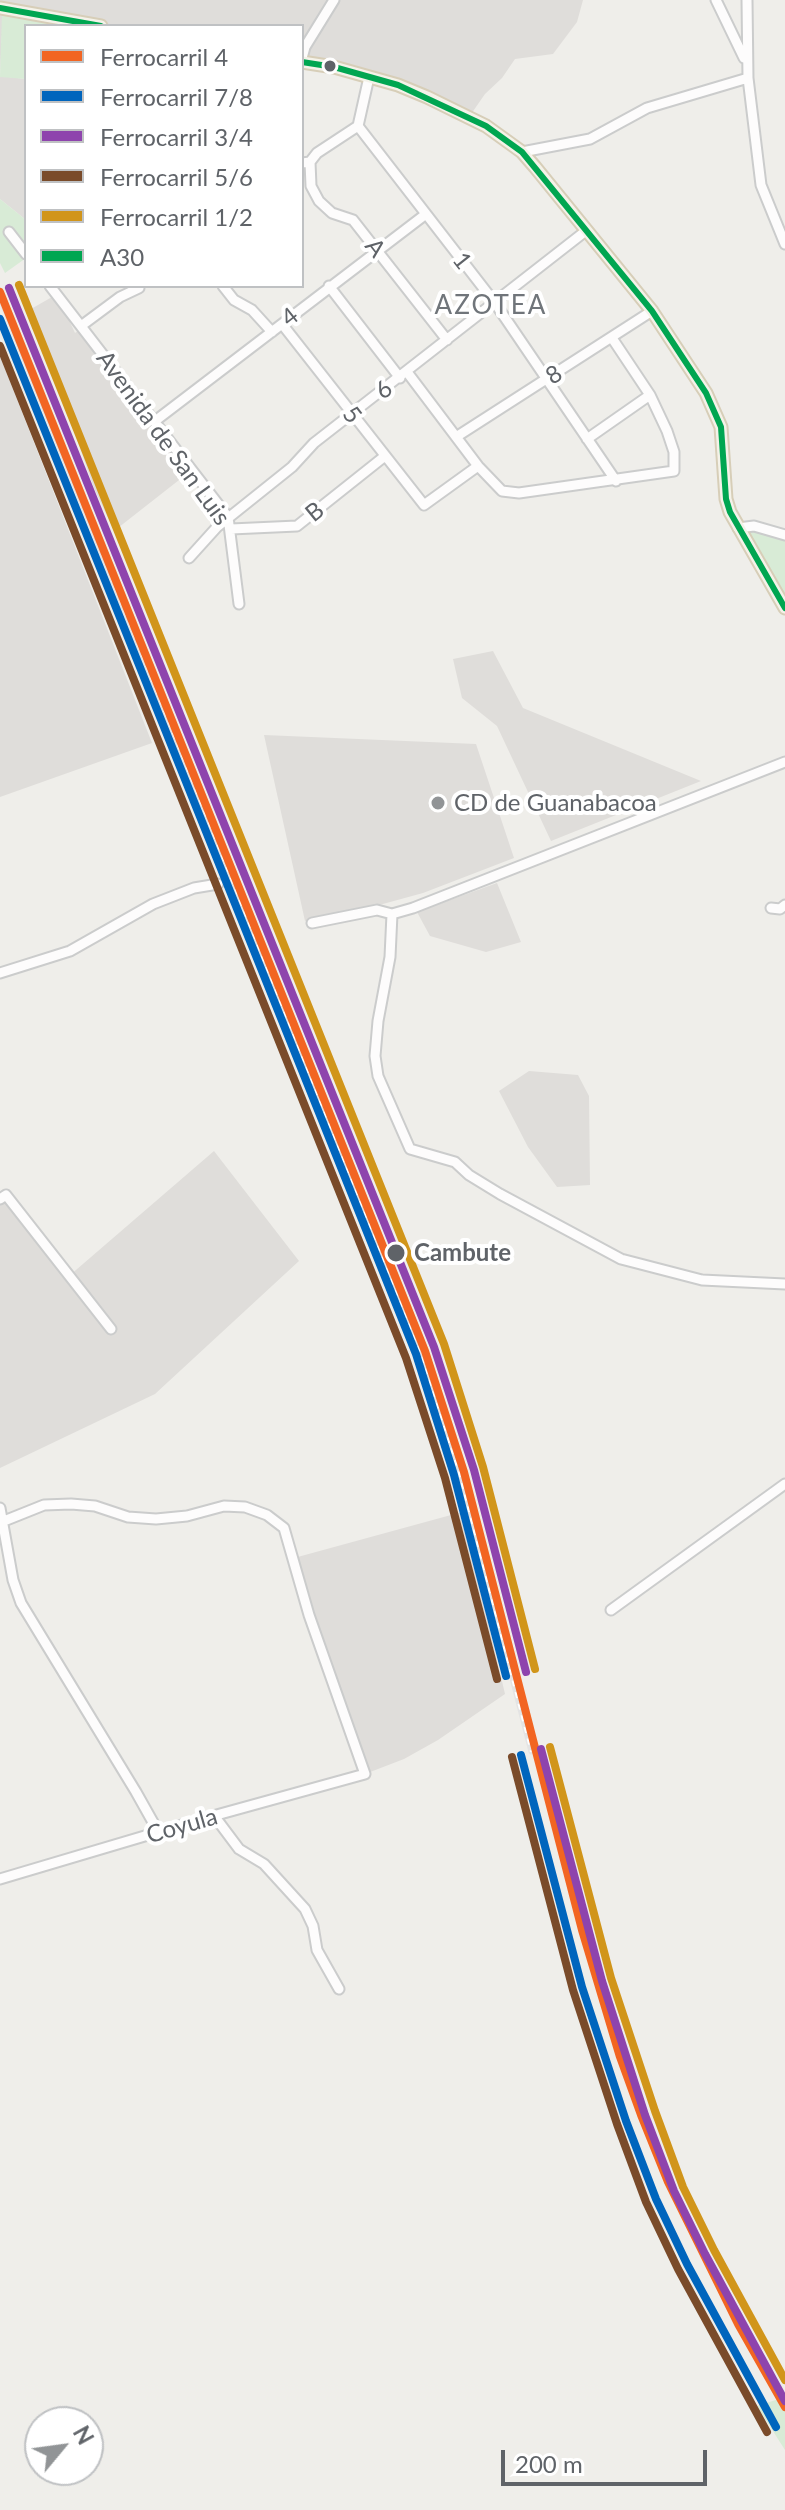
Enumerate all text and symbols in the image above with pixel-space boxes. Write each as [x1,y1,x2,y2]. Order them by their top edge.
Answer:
legend [24,24,304,288]
text: Ferrocarril 4 [100,42,228,71]
unlabelled marker [322,58,338,74]
text: Ferrocarril 7/8 [100,82,253,111]
text: Ferrocarril 3/4 [100,122,253,151]
text: Ferrocarril 5/6 [100,162,253,191]
text: Ferrocarril 1/2 [100,202,253,231]
street label: A [359,233,391,263]
text: A30 [100,242,144,271]
street label: 1 [446,247,478,275]
district label: AZOTEA [435,290,547,322]
street label: 4 [276,301,304,333]
street label: Avenida de San Luis [90,345,236,531]
street label: 8 [540,359,568,391]
street label: 6 [370,374,398,406]
street label: 5 [336,401,368,429]
street label: B [300,496,330,528]
place label: CD de Guanabacoa [454,789,657,817]
marker: CD de Guanabacoa [429,794,447,812]
place label: Cambute [414,1239,511,1267]
marker: Cambute [385,1242,407,1264]
street label: Coyula [143,1802,221,1850]
north arrow [24,2406,104,2486]
text: N [68,2421,100,2449]
scale bar [505,2434,711,2484]
text: 200 m [515,2449,583,2478]

